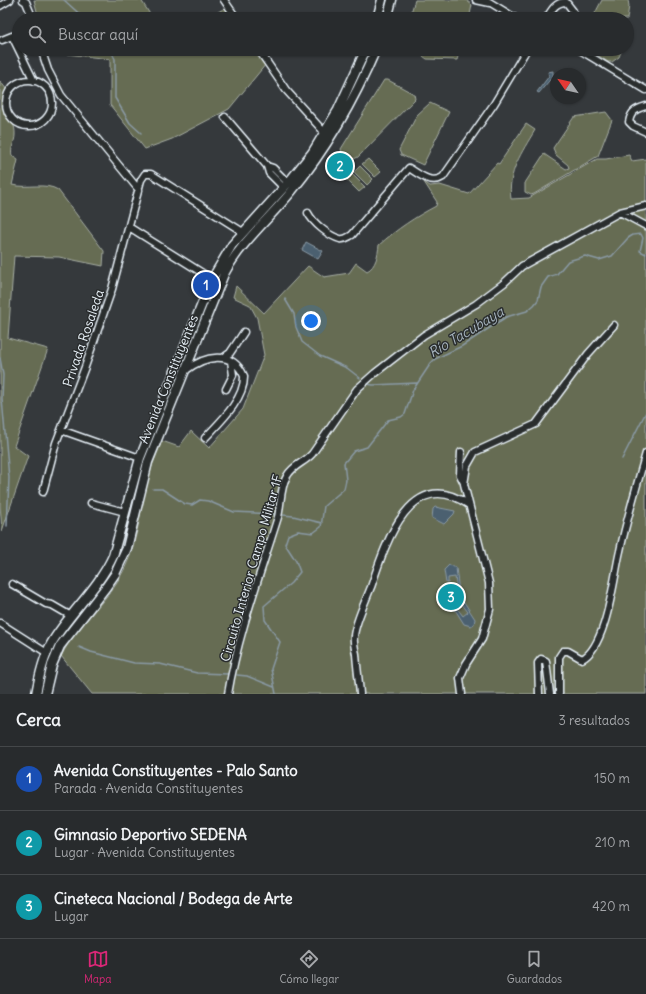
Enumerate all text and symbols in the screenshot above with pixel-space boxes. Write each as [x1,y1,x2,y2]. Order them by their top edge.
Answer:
search box [12,12,634,56]
icon: search [26,23,48,45]
text: Buscar aquí [58,25,138,44]
north arrow [550,68,586,104]
pin: 2 [327,151,353,181]
pin: 1 [193,270,219,300]
street label: Privada Rosaleda [59,287,108,389]
water label: Río Tacubaya [425,302,508,361]
your location [301,311,321,331]
street label: Avenida Constituyentes [135,312,202,446]
street label: Circuito Interior Campo Militar 1F [217,472,287,664]
pin: 3 [438,582,464,612]
text: Cerca [16,709,61,731]
text: 3 resultados [559,712,630,729]
text: Avenida Constituyentes - Palo Santo [54,761,298,780]
text: 1 [26,770,32,787]
text: 150 m [594,770,630,787]
text: Parada · Avenida Constituyentes [54,780,243,797]
text: Gimnasio Deportivo SEDENA [54,825,247,844]
text: 2 [25,834,33,851]
text: 210 m [595,834,630,851]
text: Lugar · Avenida Constituyentes [54,844,235,861]
text: Cineteca Nacional / Bodega de Arte [54,889,293,908]
text: 3 [25,898,33,915]
text: 420 m [592,898,630,915]
text: Lugar [54,908,88,925]
tab: Mapa [84,948,112,986]
tab: Cómo llegar [279,948,339,986]
tab: Guardados [507,948,562,986]

